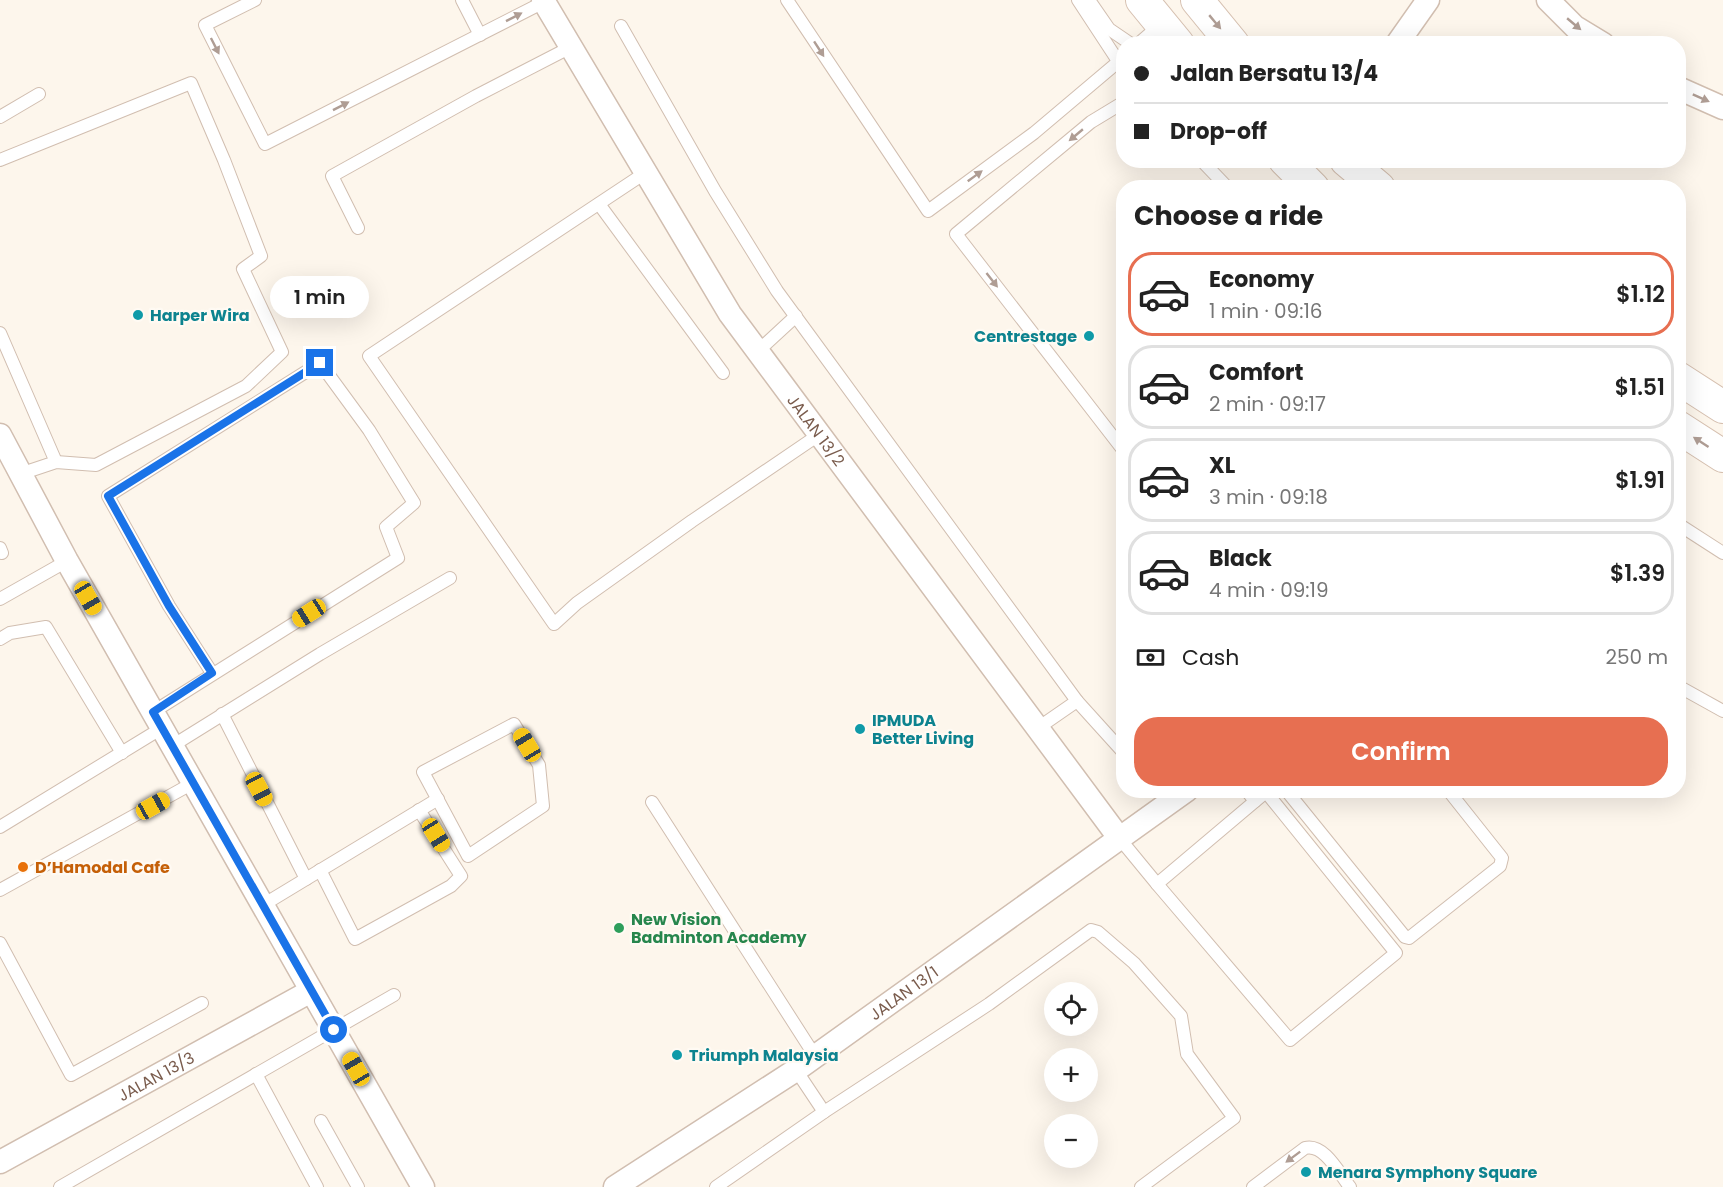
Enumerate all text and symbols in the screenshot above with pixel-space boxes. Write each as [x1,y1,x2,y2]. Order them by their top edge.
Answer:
one-way arrow [506,12,523,22]
one-way arrow [1209,14,1222,30]
one-way arrow [1566,17,1581,30]
one-way arrow [211,37,220,54]
one-way arrow [814,41,825,57]
text: Jalan Bersatu 13/4 [1170,58,1378,89]
one-way arrow [1692,94,1709,103]
one-way arrow [332,101,349,110]
text: Drop-off [1170,116,1267,147]
one-way arrow [1068,128,1083,141]
one-way arrow [968,171,983,183]
text: Choose a ride [1134,197,1323,234]
text: Economy [1209,264,1314,295]
icon: car [1137,267,1191,321]
one-way arrow [986,272,998,288]
callout: 1 min [270,276,370,318]
text: $1.12 [1616,279,1665,310]
text: 1 min [294,283,345,311]
text: 1 min · 09:16 [1209,297,1323,325]
place label: Harper Wira [150,304,250,327]
marker: Harper Wira [131,308,145,322]
place label: Centrestage [974,325,1077,348]
marker: Centrestage [1082,329,1096,343]
route end [306,349,333,376]
text: Comfort [1209,357,1303,388]
icon: car [1137,360,1191,414]
text: $1.51 [1615,372,1665,403]
street label: JALAN 13/2 [782,390,850,471]
text: 2 min · 09:17 [1209,390,1326,418]
one-way arrow [1693,437,1709,448]
text: XL [1209,450,1235,481]
icon: car [1137,453,1191,507]
text: $1.91 [1615,465,1665,496]
text: 3 min · 09:18 [1209,483,1328,511]
text: Black [1209,543,1272,574]
icon: car [1137,546,1191,600]
text: $1.39 [1610,558,1665,589]
text: 4 min · 09:19 [1209,576,1329,604]
car [71,578,105,618]
car [289,596,329,630]
icon: cash [1134,641,1167,674]
text: Cash [1182,642,1239,673]
text: 250 m [1605,643,1668,671]
place label: IPMUDA Better Living [872,709,974,750]
button: Confirm [1134,717,1668,786]
marker: IPMUDA Better Living [853,722,867,736]
car [510,725,544,765]
car [243,769,275,809]
car [133,789,173,823]
car [419,815,453,855]
place label: D’Hamodal Cafe [35,856,170,879]
marker: D’Hamodal Cafe [16,860,30,874]
place label: New Vision Badminton Academy [631,908,808,949]
marker: New Vision Badminton Academy [612,921,626,935]
street label: JALAN 13/1 [865,961,943,1026]
map controls [1044,982,1098,1168]
button: locate [1044,982,1098,1036]
route start [320,1016,347,1043]
place label: Triumph Malaysia [689,1044,839,1067]
street label: JALAN 13/3 [114,1046,199,1107]
marker: Triumph Malaysia [670,1048,684,1062]
button: + [1044,1048,1098,1102]
car [339,1049,373,1089]
button: − [1044,1114,1098,1168]
one-way arrow [1285,1151,1301,1163]
place label: Menara Symphony Square [1318,1161,1538,1184]
marker: Menara Symphony Square [1299,1165,1313,1179]

